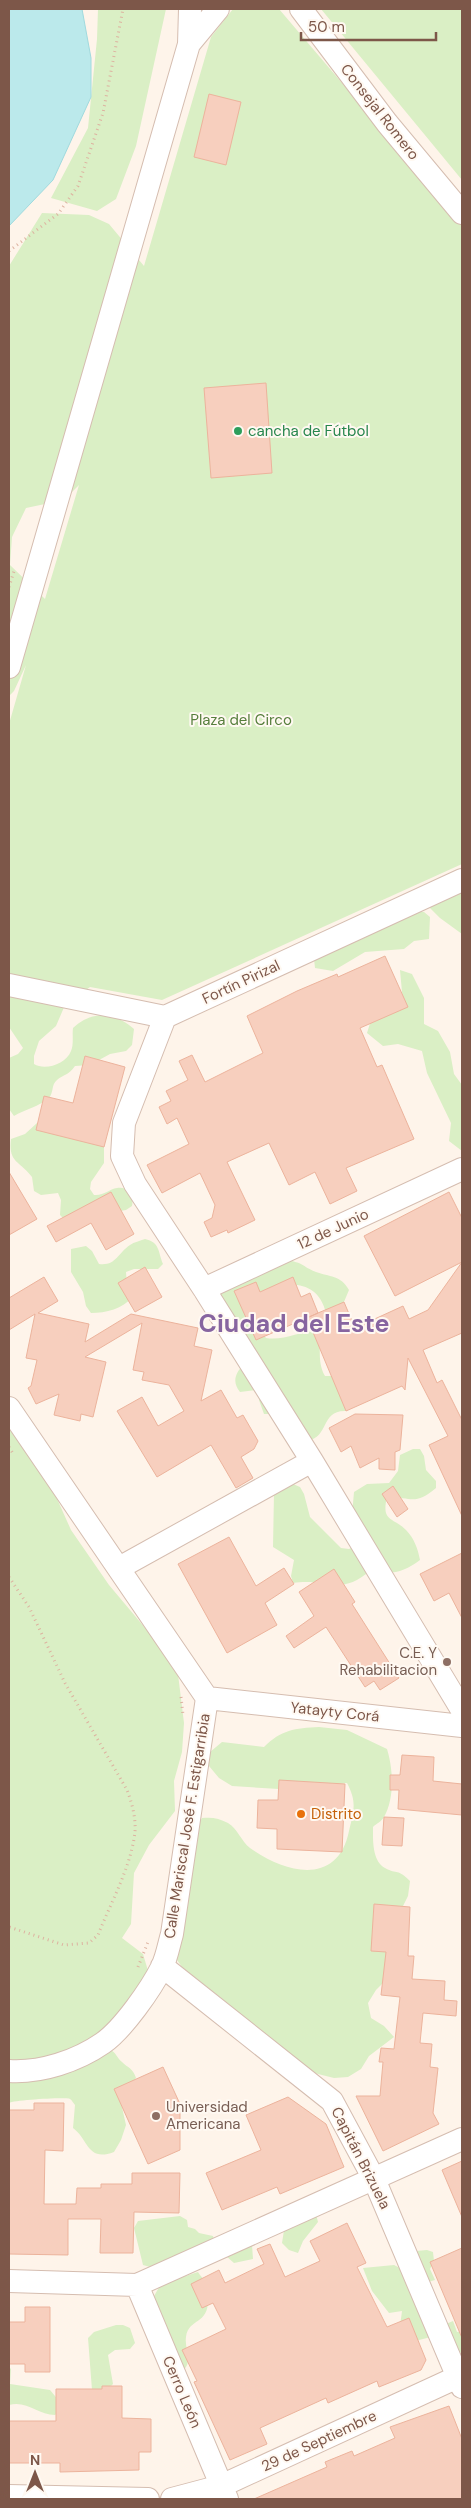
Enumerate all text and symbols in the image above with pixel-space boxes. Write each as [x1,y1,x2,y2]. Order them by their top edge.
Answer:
scale bar [301,10,436,42]
text: 50 m [308,17,345,37]
street label: Consejal Romero [336,60,424,164]
place label: cancha de Fútbol [248,421,369,441]
marker: cancha de Fútbol [232,425,244,437]
park label: Plaza del Circo [190,710,292,730]
street label: Fortín Pirizal [199,955,283,1009]
street label: 12 de Junio [294,1204,372,1254]
district label: Ciudad del Este [198,1307,390,1340]
place label: C.E. Y Rehabilitacion [340,1643,437,1680]
marker: C.E. Y Rehabilitacion [441,1656,453,1668]
street label: Yatayty Corá [290,1697,380,1727]
street label: Calle Mariscal José F. Estigarribia [159,1712,215,1940]
place label: Distrito [311,1804,362,1824]
marker: Distrito [295,1808,307,1820]
place label: Universidad Americana [166,2097,248,2134]
street label: Capitán Brizuela [327,2103,395,2213]
marker: Universidad Americana [150,2110,162,2122]
street label: Cerro León [158,2353,206,2431]
street label: 29 de Septiembre [258,2406,380,2476]
north arrow [10,2448,60,2498]
text: N [30,2451,40,2469]

